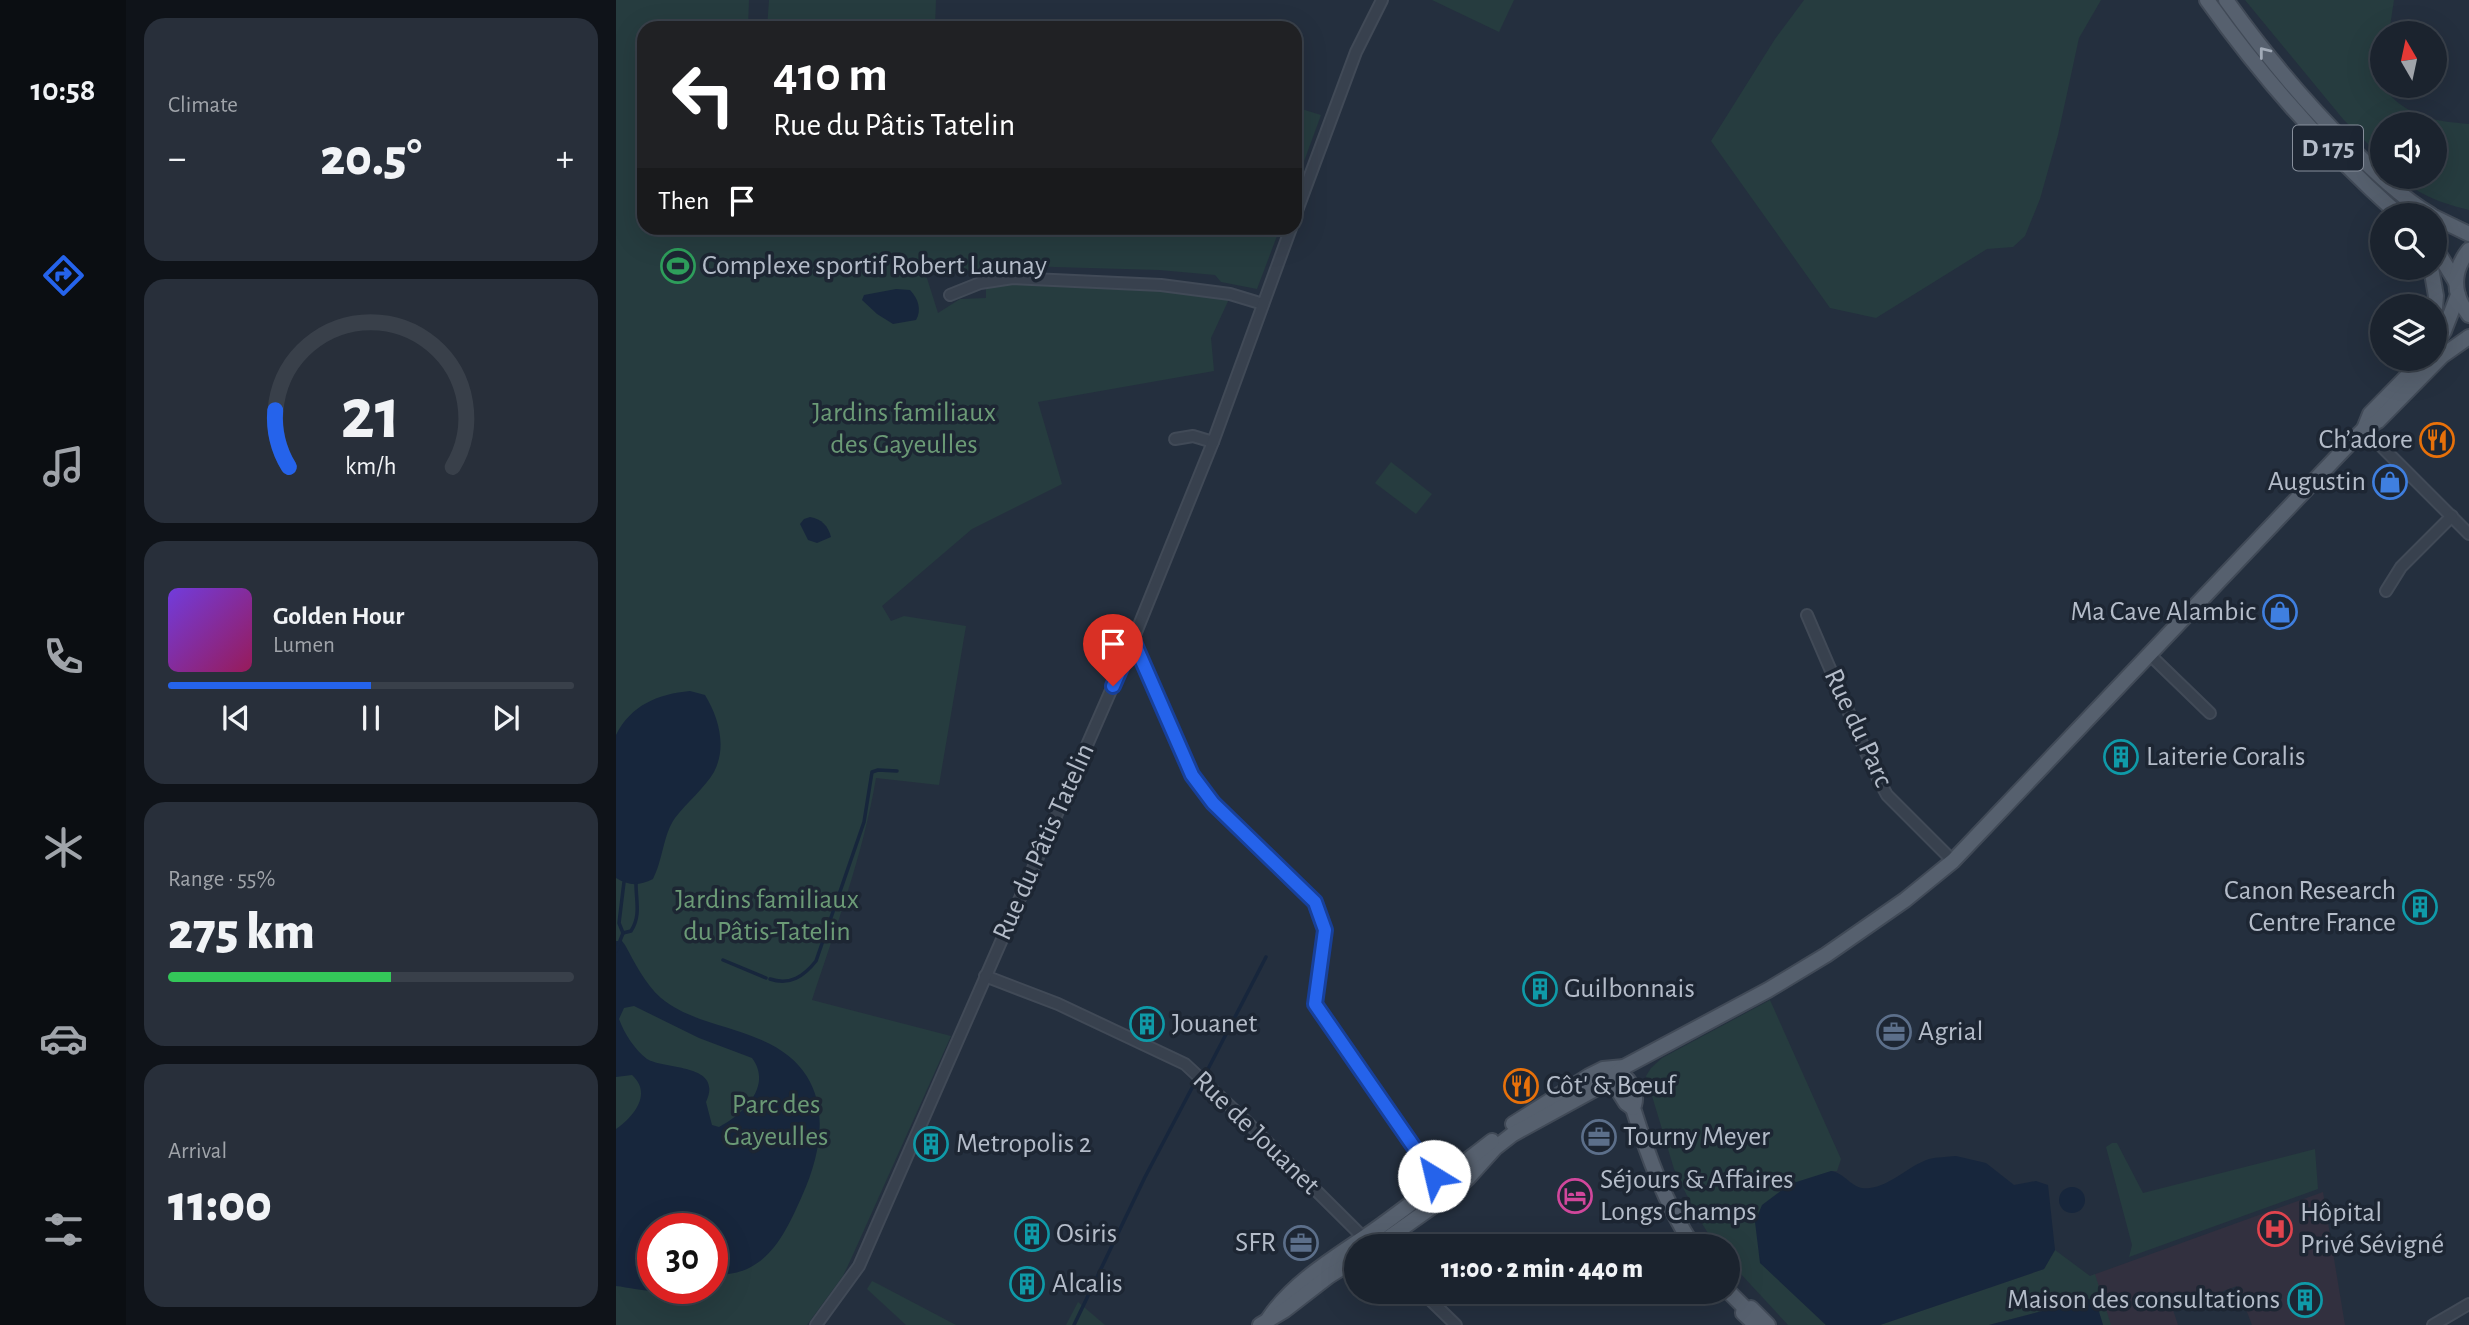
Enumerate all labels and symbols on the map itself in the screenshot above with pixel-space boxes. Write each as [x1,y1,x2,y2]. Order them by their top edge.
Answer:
north arrow [2370,21,2446,98]
one-way arrow [2260,47,2272,60]
road number: D 175 [2293,125,2363,170]
sports icon: Complexe sportif Robert Launay [659,247,697,285]
place label: Complexe sportif Robert Launay [702,252,1047,280]
park label: Jardins familiaux des Gayeulles [812,399,996,459]
restaurant icon: Ch’adore [2418,421,2456,459]
place label: Ch’adore [2318,426,2413,454]
shop icon: Augustin [2371,463,2409,501]
place label: Augustin [2268,468,2366,496]
shop icon: Ma Cave Alambic [2261,593,2299,631]
place label: Ma Cave Alambic [2070,598,2256,626]
pin [1083,614,1143,686]
street label: Rue du Parc [1819,665,1898,791]
building icon: Laiterie Coralis [2102,738,2140,776]
street label: Rue du Pâtis Tatelin [988,739,1100,945]
place label: Laiterie Coralis [2146,743,2305,771]
place label: Canon Research Centre France [2224,877,2396,937]
park label: Jardins familiaux du Pâtis-Tatelin [675,886,859,946]
building icon: Canon Research Centre France [2401,888,2439,926]
building icon: Guilbonnais [1521,970,1559,1008]
place label: Guilbonnais [1564,975,1695,1003]
building icon: Jouanet [1128,1005,1166,1043]
place label: Jouanet [1172,1010,1257,1038]
office icon: Agrial [1875,1013,1913,1051]
place label: Agrial [1918,1018,1984,1046]
street label: Rue de Jouanet [1187,1066,1325,1200]
restaurant icon: Côt' & Bœuf [1502,1067,1540,1105]
place label: Côt' & Bœuf [1546,1072,1677,1100]
park label: Parc des Gayeulles [724,1091,828,1151]
office icon: Tourny Meyer [1580,1118,1618,1156]
place label: Tourny Meyer [1623,1123,1770,1151]
building icon: Metropolis 2 [912,1125,950,1163]
place label: Metropolis 2 [956,1130,1092,1158]
position arrow [1397,1139,1471,1213]
place label: Séjours & Affaires Longs Champs [1600,1166,1794,1226]
hotel icon: Séjours & Affaires Longs Champs [1556,1177,1594,1215]
place label: Hôpital Privé Sévigné [2300,1199,2444,1259]
hospital icon: Hôpital Privé Sévigné [2256,1210,2294,1248]
speed limit sign: 30 [637,1213,728,1304]
building icon: Osiris [1013,1215,1051,1253]
place label: Osiris [1056,1220,1117,1248]
office icon: SFR [1282,1224,1320,1262]
place label: SFR [1235,1229,1276,1257]
building icon: Alcalis [1008,1265,1046,1303]
place label: Alcalis [1052,1270,1123,1298]
building icon: Maison des consultations [2286,1281,2324,1319]
place label: Maison des consultations [2007,1286,2280,1314]

